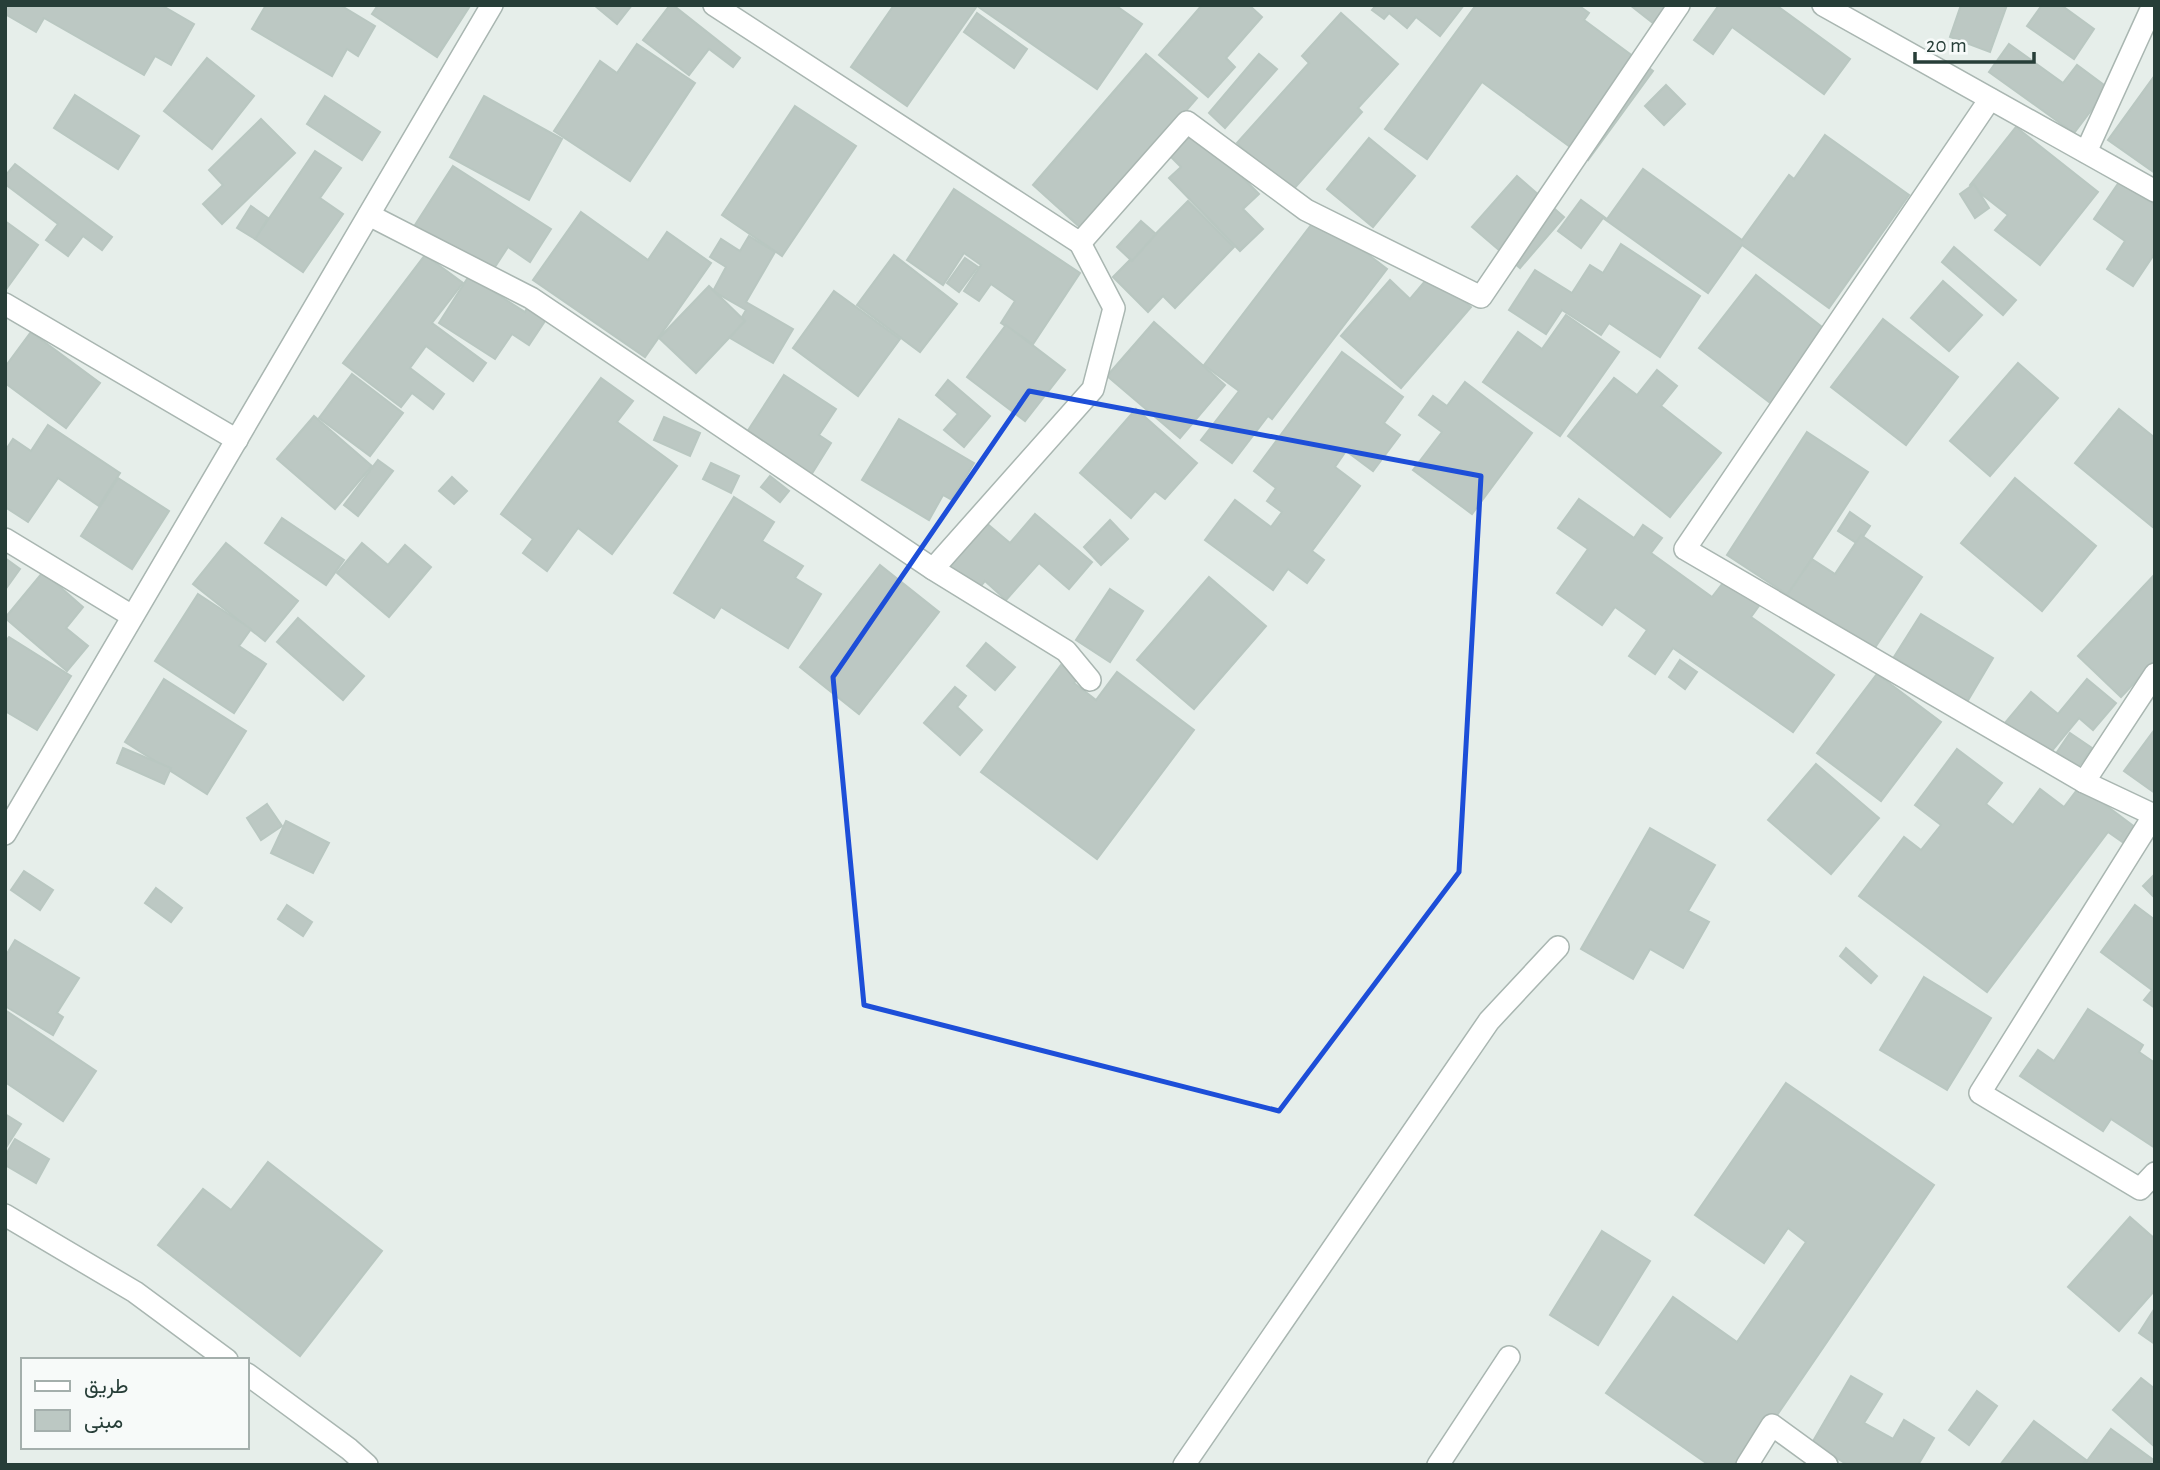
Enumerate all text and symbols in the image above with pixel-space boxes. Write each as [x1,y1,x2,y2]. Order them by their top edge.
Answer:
scale bar [1915,21,2034,65]
text: 20 m [1926,35,1967,56]
legend [21,1358,248,1449]
text: طريق [84,1376,129,1399]
text: مبنى [84,1411,123,1433]

